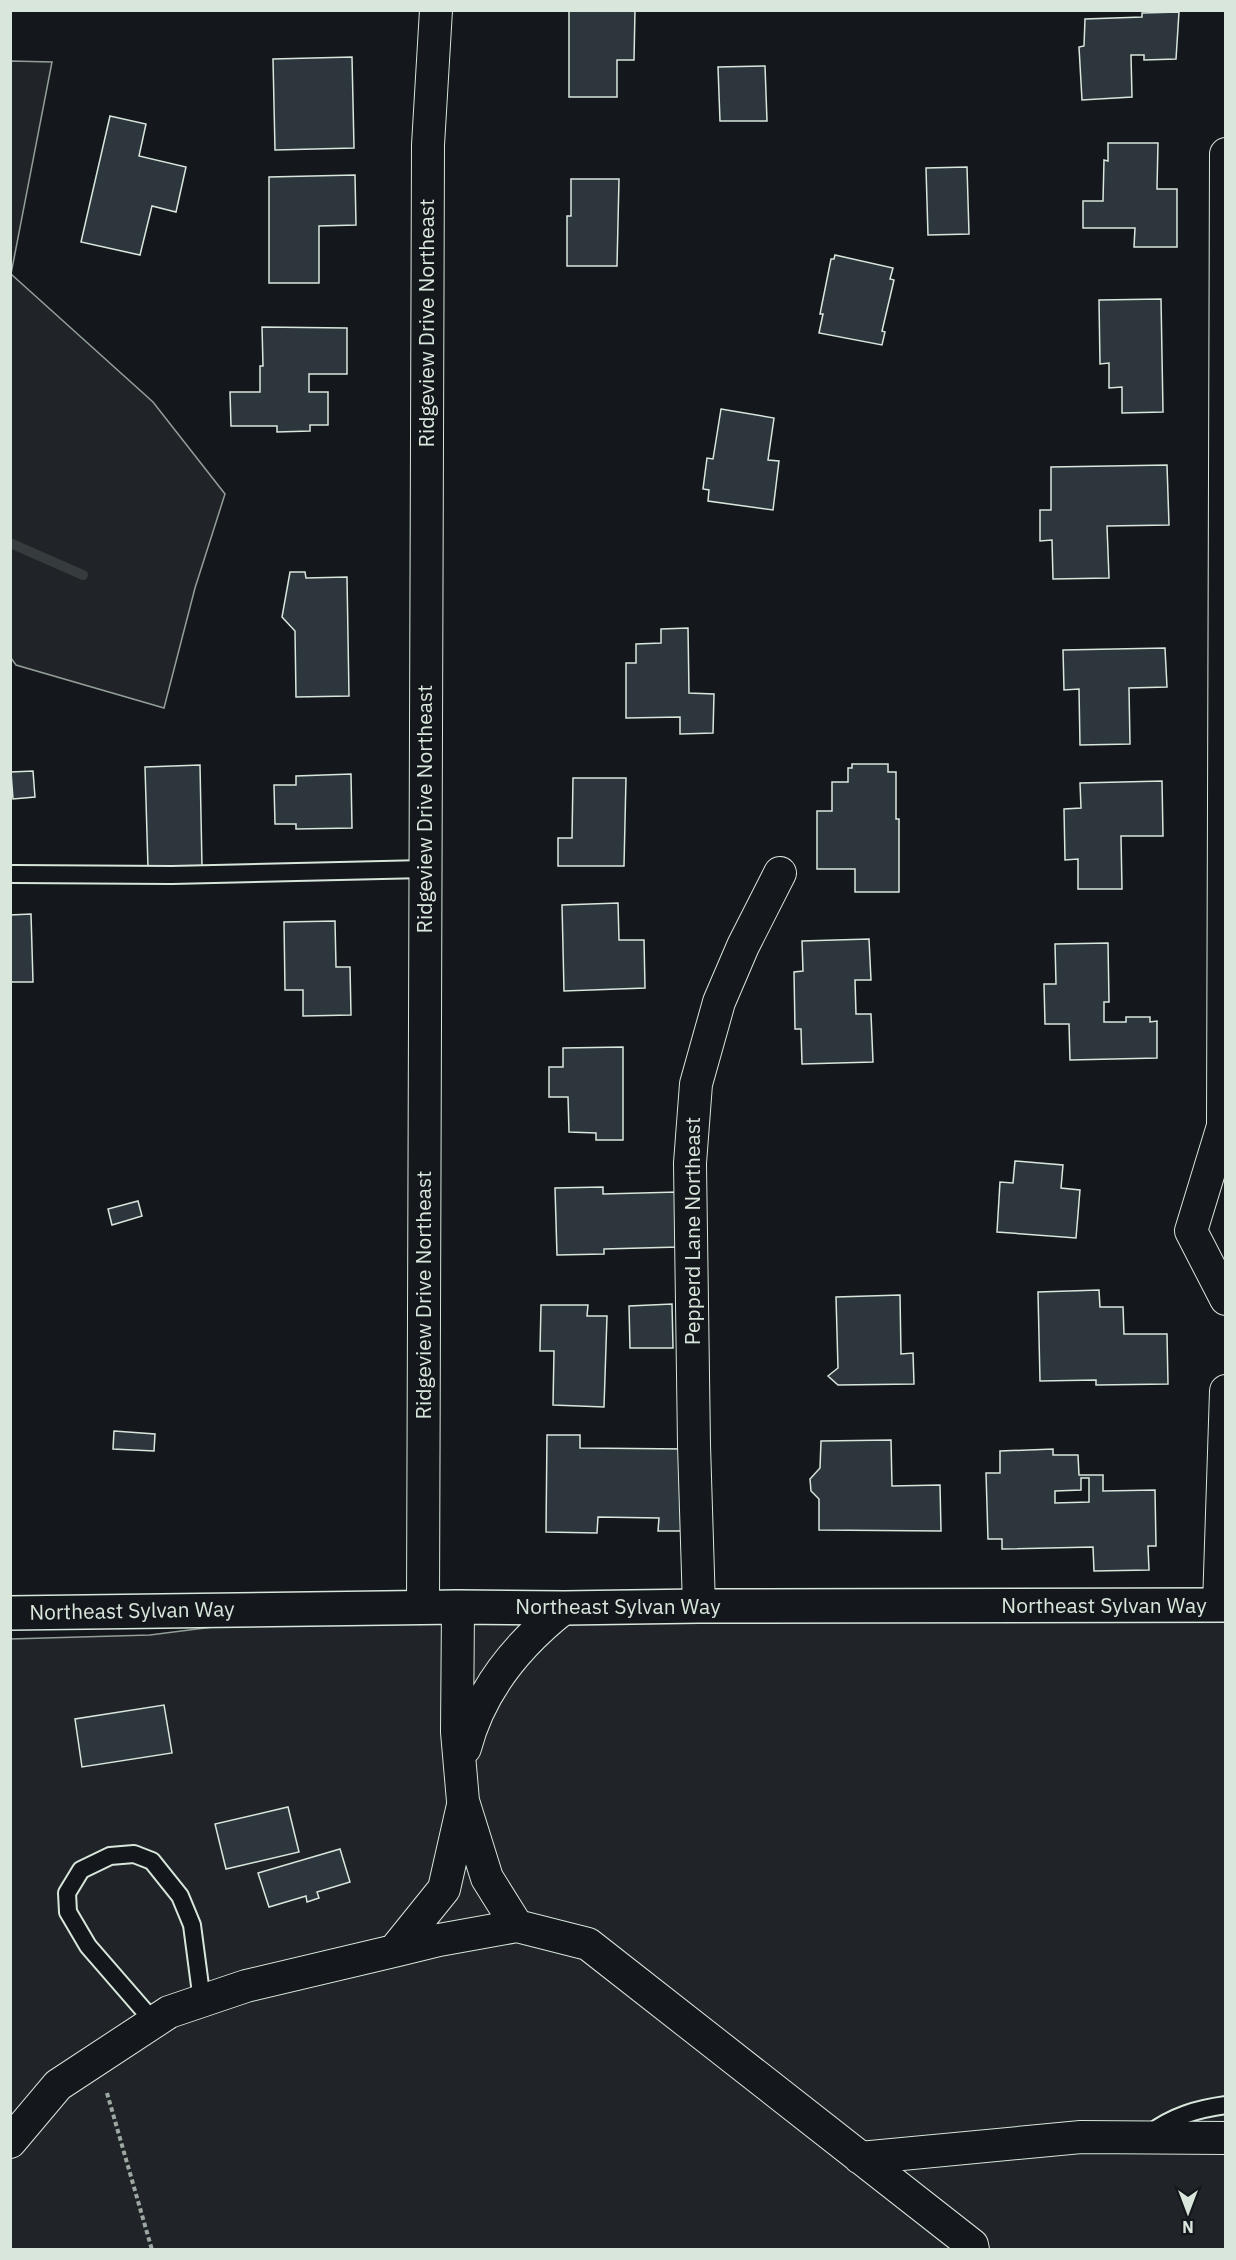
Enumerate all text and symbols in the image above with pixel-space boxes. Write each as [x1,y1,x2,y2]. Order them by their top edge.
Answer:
street label: Ridgeview Drive Northeast [412,199,440,447]
street label: Ridgeview Drive Northeast [410,685,438,933]
street label: Pepperd Lane Northeast [678,1117,706,1345]
street label: Ridgeview Drive Northeast [409,1171,437,1419]
street label: Northeast Sylvan Way [1001,1591,1207,1619]
street label: Northeast Sylvan Way [515,1592,721,1620]
street label: Northeast Sylvan Way [29,1594,235,1626]
north arrow [1158,2182,1218,2242]
text: N [1182,2217,1194,2237]

